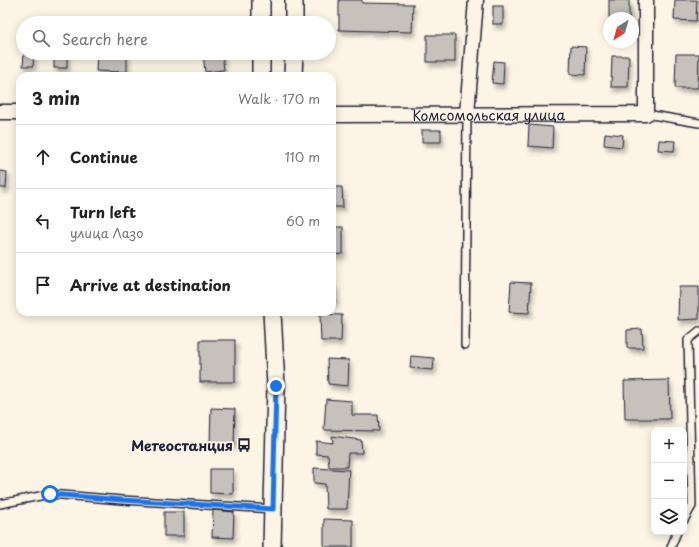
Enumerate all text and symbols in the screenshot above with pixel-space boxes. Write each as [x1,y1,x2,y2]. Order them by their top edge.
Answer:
north arrow [603,12,639,48]
search box [16,16,336,60]
icon: search [30,27,52,49]
text: Search here [62,27,148,50]
text: 3 min [32,85,80,111]
text: Walk · 170 m [238,89,320,108]
street label: Комсомольская улица [413,104,566,125]
text: Continue [70,145,138,168]
icon: ahead [32,146,54,168]
text: 110 m [285,147,320,166]
text: Turn left [70,200,136,223]
icon: left [32,210,54,232]
text: 60 m [286,211,320,230]
text: улица Лазо [70,223,143,242]
text: Arrive at destination [70,273,231,296]
icon: arrive [32,274,54,296]
route end [267,377,285,395]
map controls [651,427,687,535]
button: + [651,427,687,463]
place label: Метеостанция [131,435,233,456]
bus stop icon: Метеостанция [236,437,252,453]
button: − [651,463,687,499]
route start [41,485,59,503]
button: layers [651,499,687,535]

